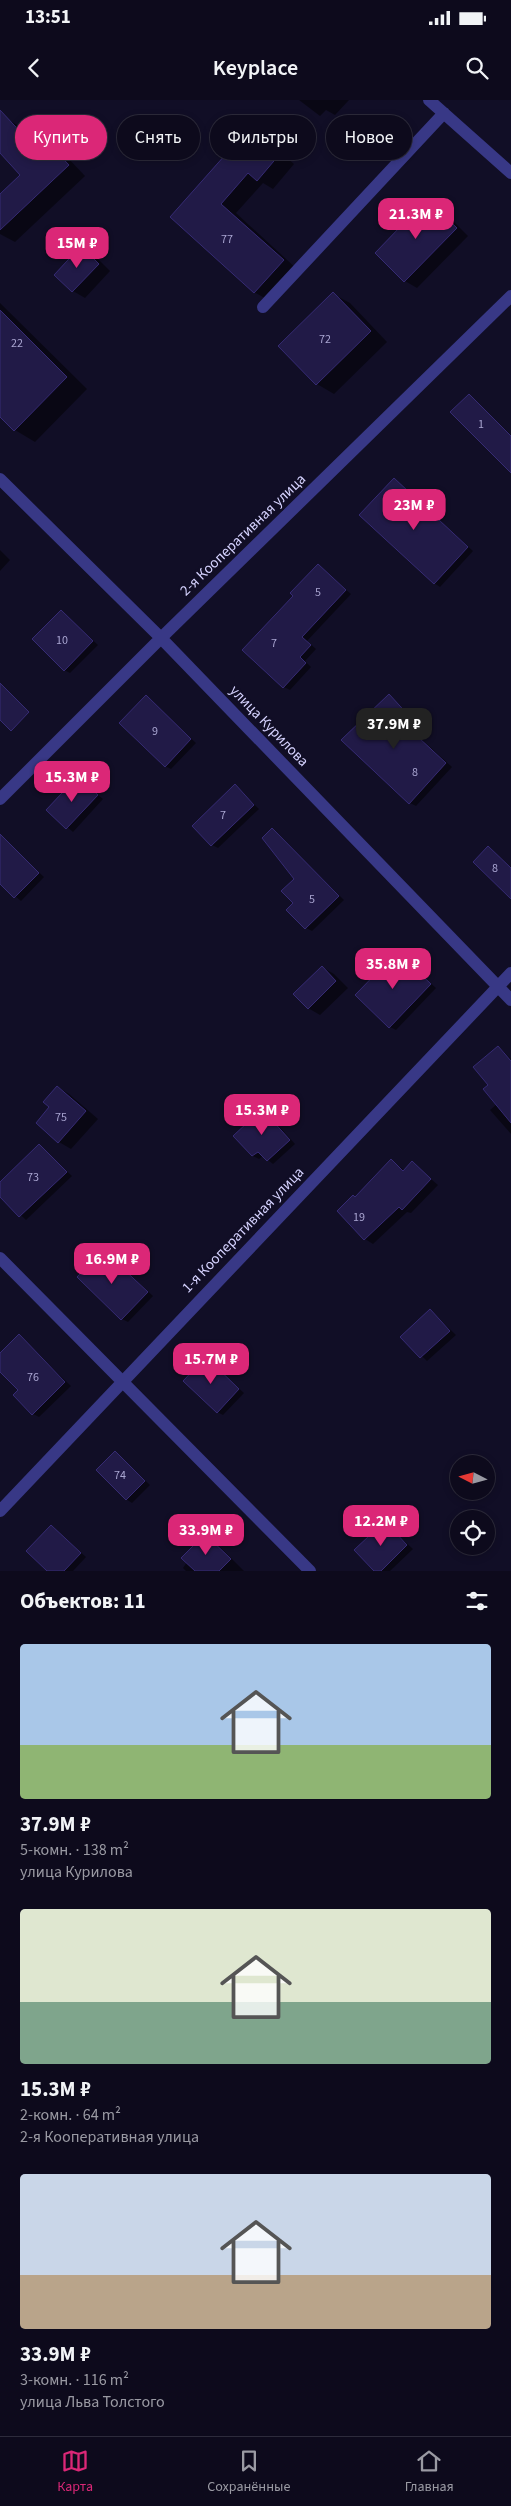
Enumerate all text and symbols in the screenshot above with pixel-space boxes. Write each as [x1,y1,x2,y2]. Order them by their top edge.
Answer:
text: 13:51 [25,4,71,31]
text: Keyplace [213,52,298,84]
icon: back [20,54,48,82]
icon: search [463,54,491,82]
chip: Купить [15,115,107,160]
chip: Снять [117,115,200,160]
chip: Фильтры [210,115,316,160]
chip: Новое [326,115,412,160]
pin: 21.3M ₽ [370,198,462,240]
text: 21.3M ₽ [389,203,443,225]
pin: 15M ₽ [42,226,112,269]
house number: 77 [221,231,233,248]
text: 15M ₽ [57,232,97,254]
house number: 72 [319,331,331,348]
house number: 22 [11,335,23,352]
house number: 1 [478,416,484,433]
street label: 2-я Кооперативная улица [175,469,311,601]
pin: 23M ₽ [379,488,449,531]
text: 23M ₽ [394,494,434,516]
house number: 5 [315,584,321,601]
house number: 10 [56,632,68,649]
house number: 7 [271,635,277,652]
street label: улица Курилова [225,681,313,771]
pin: 37.9M ₽ [348,708,440,750]
text: 37.9M ₽ [367,713,421,735]
house number: 9 [152,723,158,740]
pin: 15.3M ₽ [26,760,118,803]
house number: 8 [412,764,418,781]
text: 15.3M ₽ [45,766,99,788]
house number: 7 [220,807,226,824]
house number: 8 [492,860,498,877]
house number: 5 [309,891,315,908]
pin: 35.8M ₽ [347,948,439,990]
text: 35.8M ₽ [366,953,420,975]
pin: 15.3M ₽ [216,1094,308,1136]
text: 15.3M ₽ [235,1099,289,1121]
house number: 75 [55,1109,67,1126]
street label: 1-я Кооперативная улица [177,1162,309,1298]
house number: 73 [27,1169,39,1186]
house number: 19 [353,1209,365,1226]
pin: 16.9M ₽ [66,1242,158,1285]
text: 16.9M ₽ [85,1248,139,1270]
pin: 15.7M ₽ [165,1342,257,1385]
text: 15.7M ₽ [184,1348,238,1370]
house number: 76 [27,1369,39,1386]
north arrow [450,1455,495,1500]
map controls [450,1455,495,1555]
house number: 74 [114,1467,126,1484]
pin: 12.2M ₽ [335,1504,427,1547]
text: 12.2M ₽ [354,1510,408,1532]
button: locate [450,1510,495,1555]
pin: 33.9M ₽ [160,1514,252,1556]
text: 33.9M ₽ [179,1519,233,1541]
text: Объектов: 11 [20,1586,146,1616]
icon: filters [463,1587,491,1615]
icon: home [211,1677,301,1767]
text: 37.9M ₽ [20,1809,91,1839]
text: 5-комн. · 138 m² [20,1839,129,1861]
text: улица Курилова [20,1861,133,1883]
icon: home [211,1942,301,2032]
text: 15.3M ₽ [20,2074,91,2104]
text: 2-комн. · 64 m² [20,2104,121,2126]
text: 2-я Кооперативная улица [20,2126,199,2148]
icon: home [211,2207,301,2297]
text: 33.9M ₽ [20,2339,91,2369]
text: 3-комн. · 116 m² [20,2369,129,2391]
text: улица Льва Толстого [20,2391,165,2413]
tab: Карта [57,2447,93,2497]
tab: Сохранённые [207,2447,290,2497]
tab: Главная [405,2447,454,2497]

